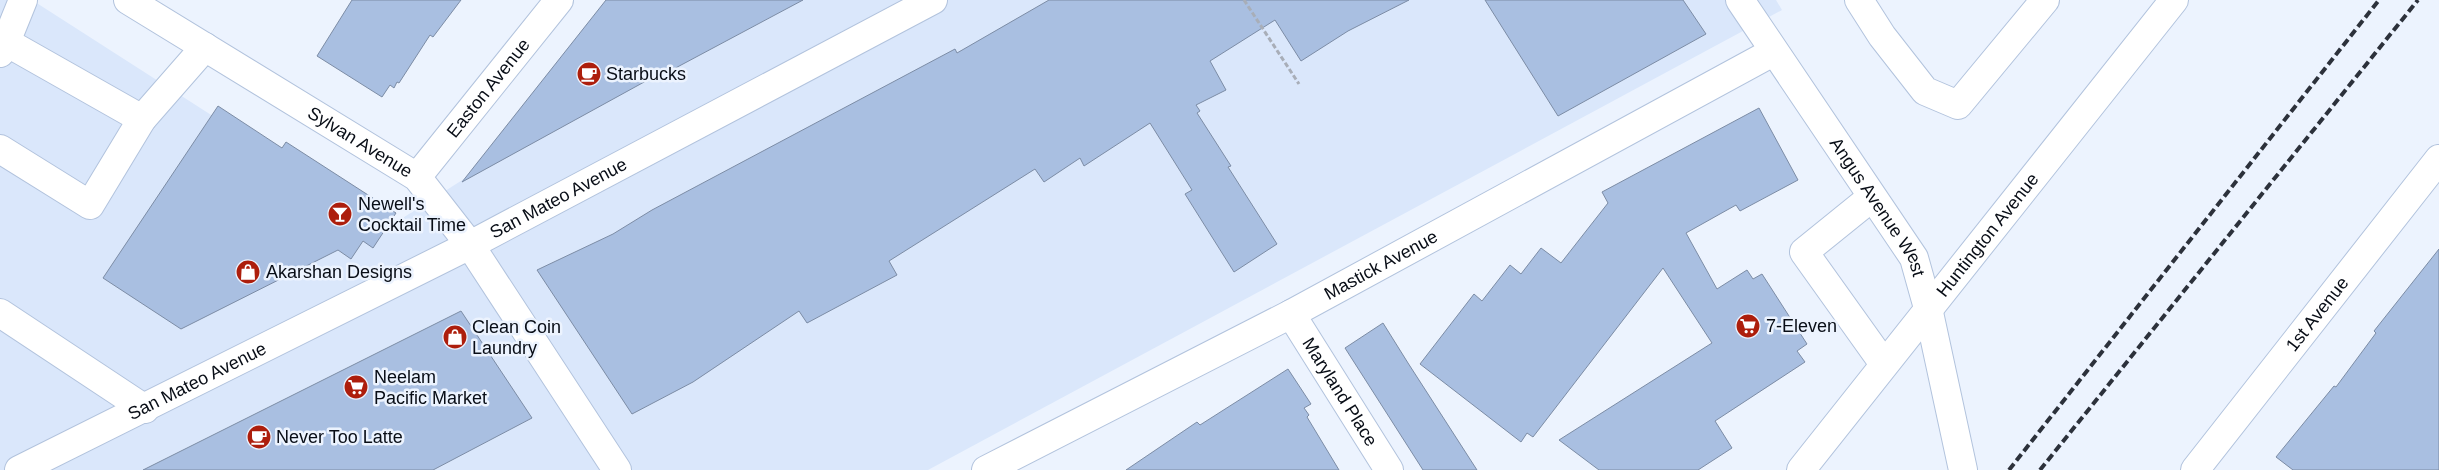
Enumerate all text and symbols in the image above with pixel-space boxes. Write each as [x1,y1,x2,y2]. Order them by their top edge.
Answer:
street label: Easton Avenue [443,35,534,141]
cafe icon: Starbucks [576,61,602,87]
place label: Starbucks [606,64,686,84]
street label: Sylvan Avenue [304,103,416,182]
street label: Angus Avenue West [1826,134,1929,279]
street label: San Mateo Avenue [487,154,630,243]
street label: Huntington Avenue [1932,169,2043,301]
place label: Newell's Cocktail Time [358,194,466,235]
bar icon: Newell's Cocktail Time [327,201,353,227]
street label: Mastick Avenue [1321,226,1441,304]
shop icon: Akarshan Designs [235,259,261,285]
place label: Akarshan Designs [266,262,412,282]
street label: 1st Avenue [2282,273,2352,355]
supermarket icon: 7-Eleven [1735,313,1761,339]
place label: 7-Eleven [1766,316,1837,336]
place label: Clean Coin Laundry [472,317,561,358]
shop icon: Clean Coin Laundry [442,324,468,350]
street label: Maryland Place [1298,334,1381,450]
street label: San Mateo Avenue [125,338,269,424]
place label: Neelam Pacific Market [374,367,487,408]
supermarket icon: Neelam Pacific Market [343,374,369,400]
cafe icon: Never Too Latte [246,424,272,450]
place label: Never Too Latte [276,427,403,447]

